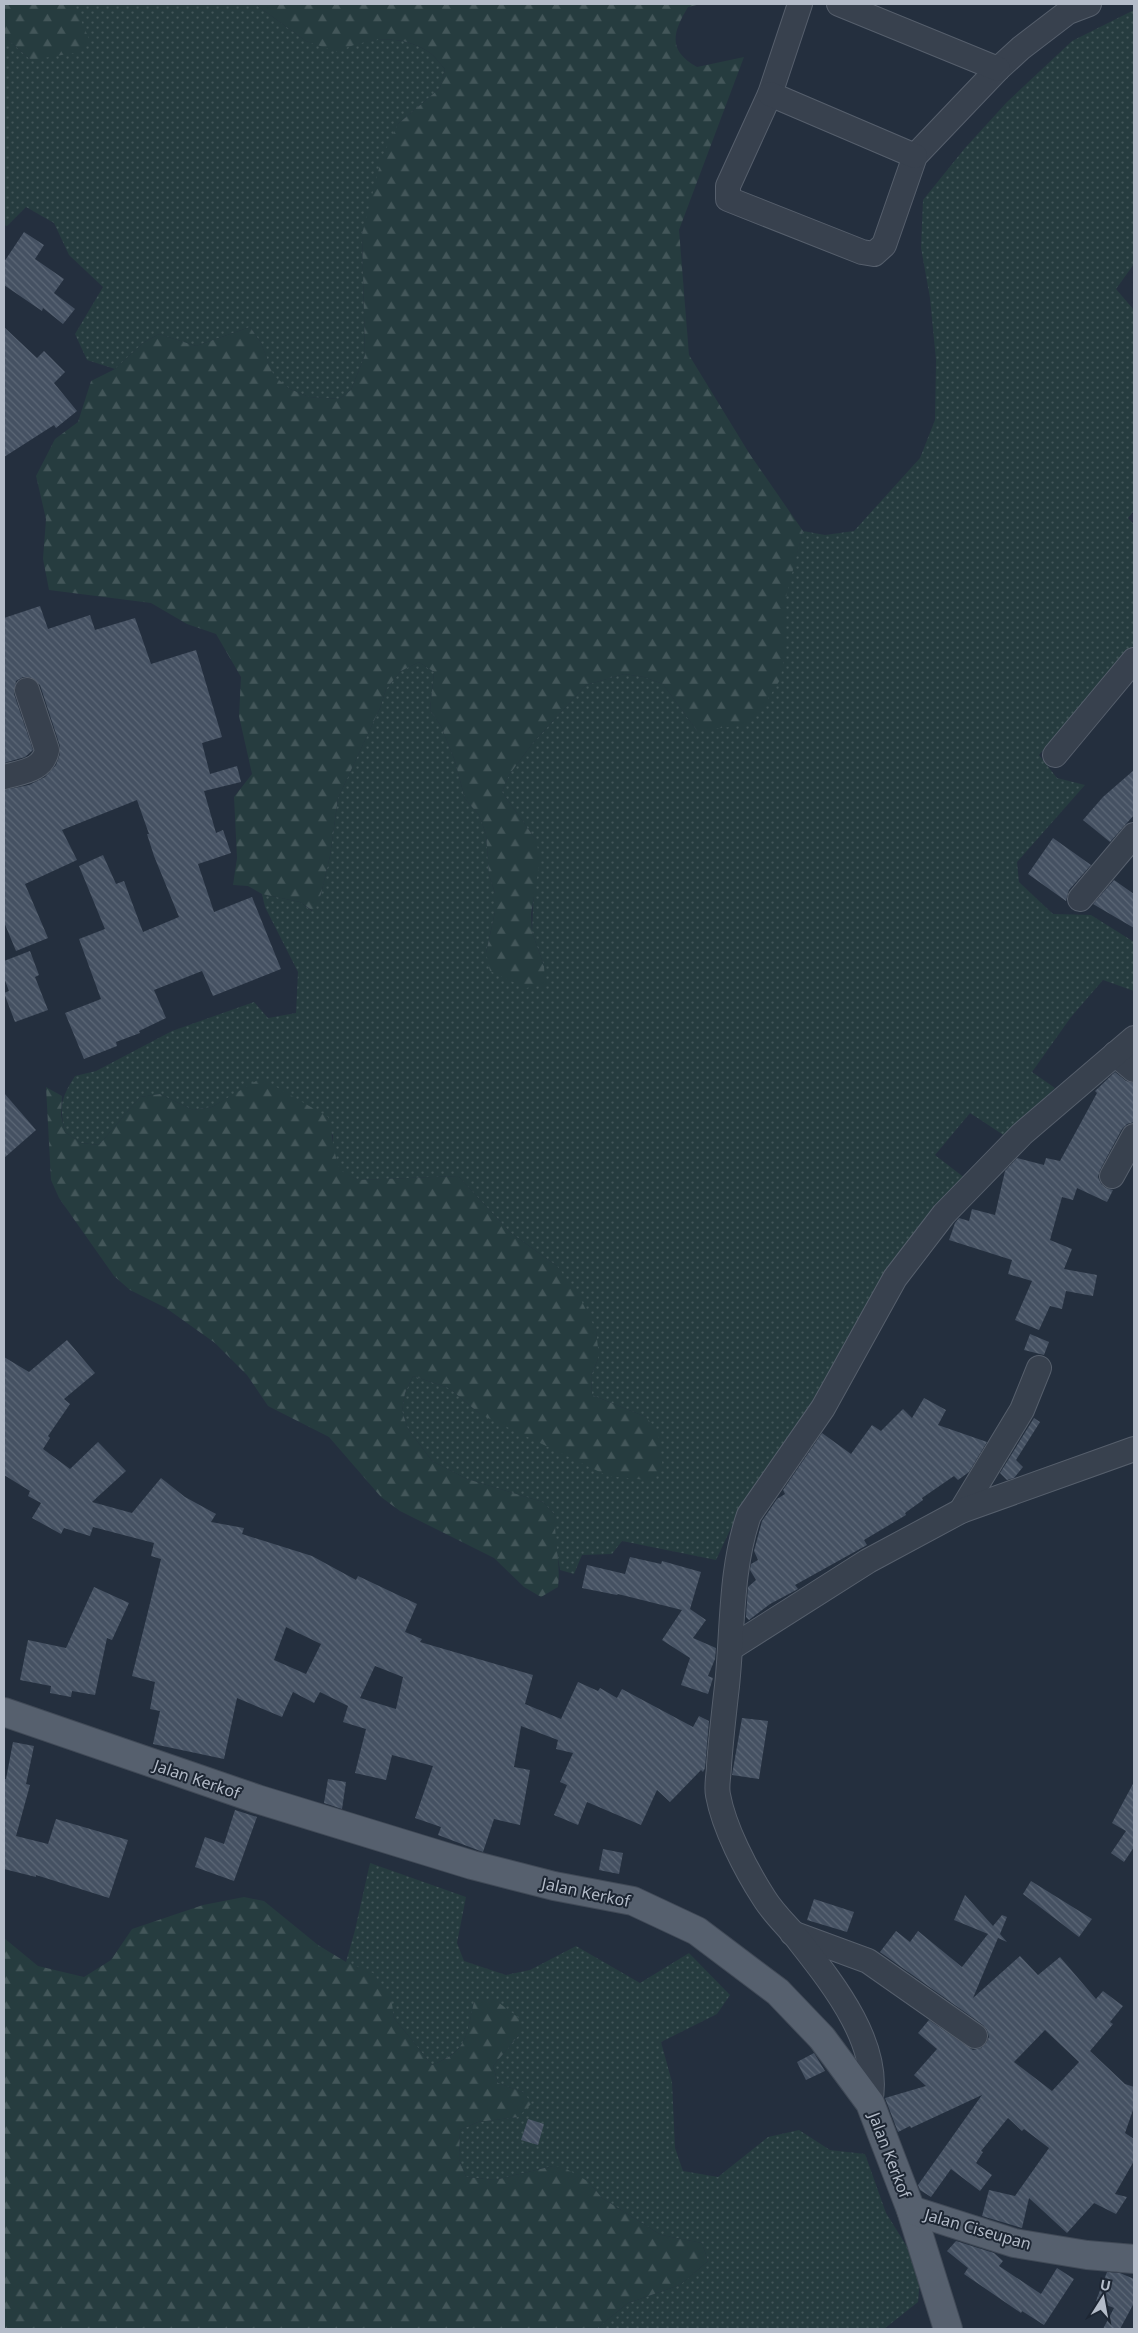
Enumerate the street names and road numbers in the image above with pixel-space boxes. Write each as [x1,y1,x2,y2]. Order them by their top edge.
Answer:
street label: Jalan Kerkof [149,1753,244,1804]
street label: Jalan Kerkof [538,1871,634,1912]
street label: Jalan Kerkof [863,2107,917,2202]
street label: Jalan Ciseupan [920,2203,1034,2255]

